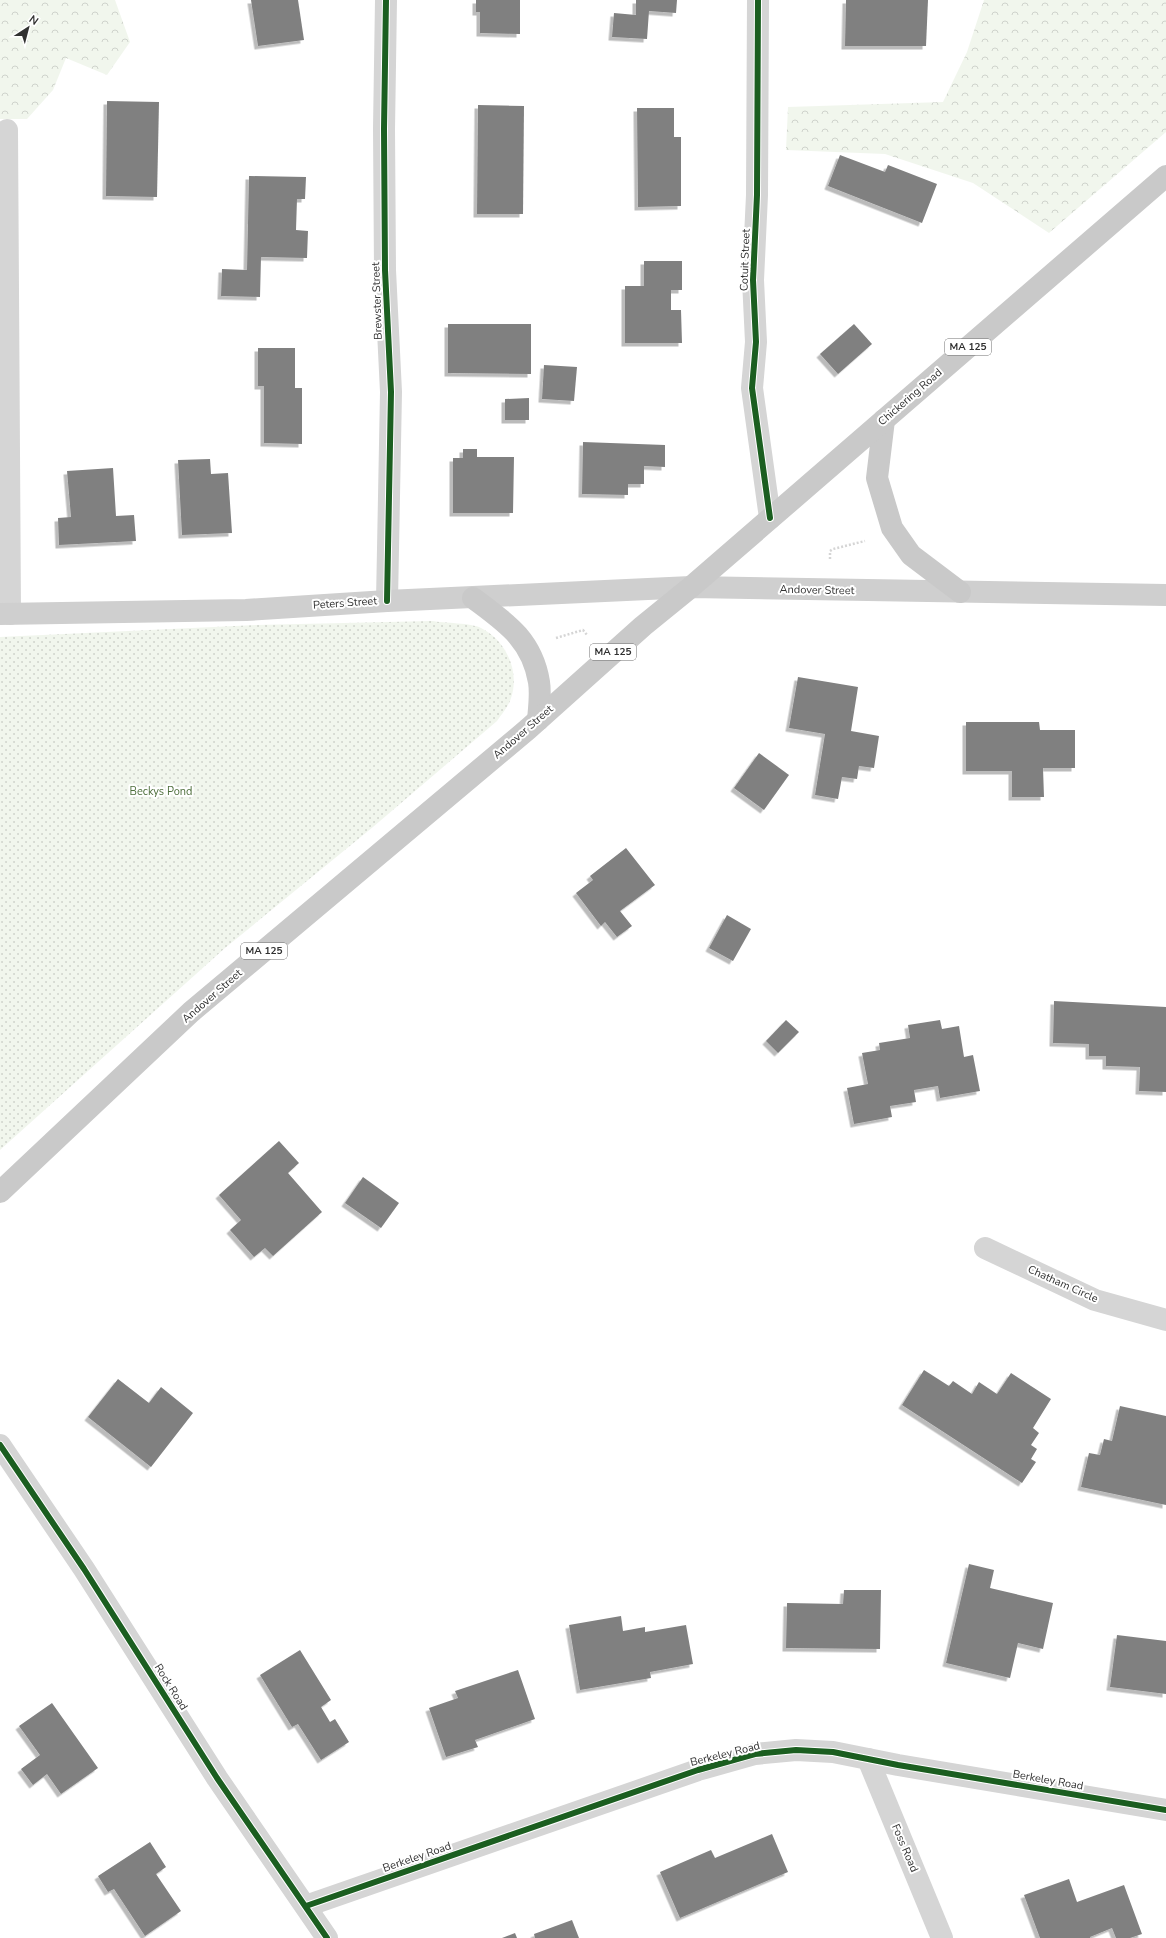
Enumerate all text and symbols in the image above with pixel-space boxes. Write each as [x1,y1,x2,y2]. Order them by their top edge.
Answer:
north arrow [8,8,48,48]
text: N [26,12,41,29]
street label: Cotuit Street [736,228,754,291]
street label: Brewster Street [368,262,386,340]
road number: MA 125 [945,339,991,355]
street label: Chickering Road [875,365,945,429]
street label: Andover Street [779,582,855,598]
street label: Peters Street [312,593,378,613]
road number: MA 125 [590,644,636,660]
street label: Andover Street [490,702,556,762]
park label: Beckys Pond [130,784,192,799]
road number: MA 125 [241,943,287,959]
street label: Andover Street [179,966,245,1026]
street label: Chatham Circle [1025,1262,1101,1306]
street label: Rock Road [151,1661,191,1713]
street label: Berkeley Road [688,1738,762,1770]
street label: Berkeley Road [1011,1766,1085,1794]
street label: Foss Road [888,1822,922,1874]
street label: Berkeley Road [381,1838,453,1876]

